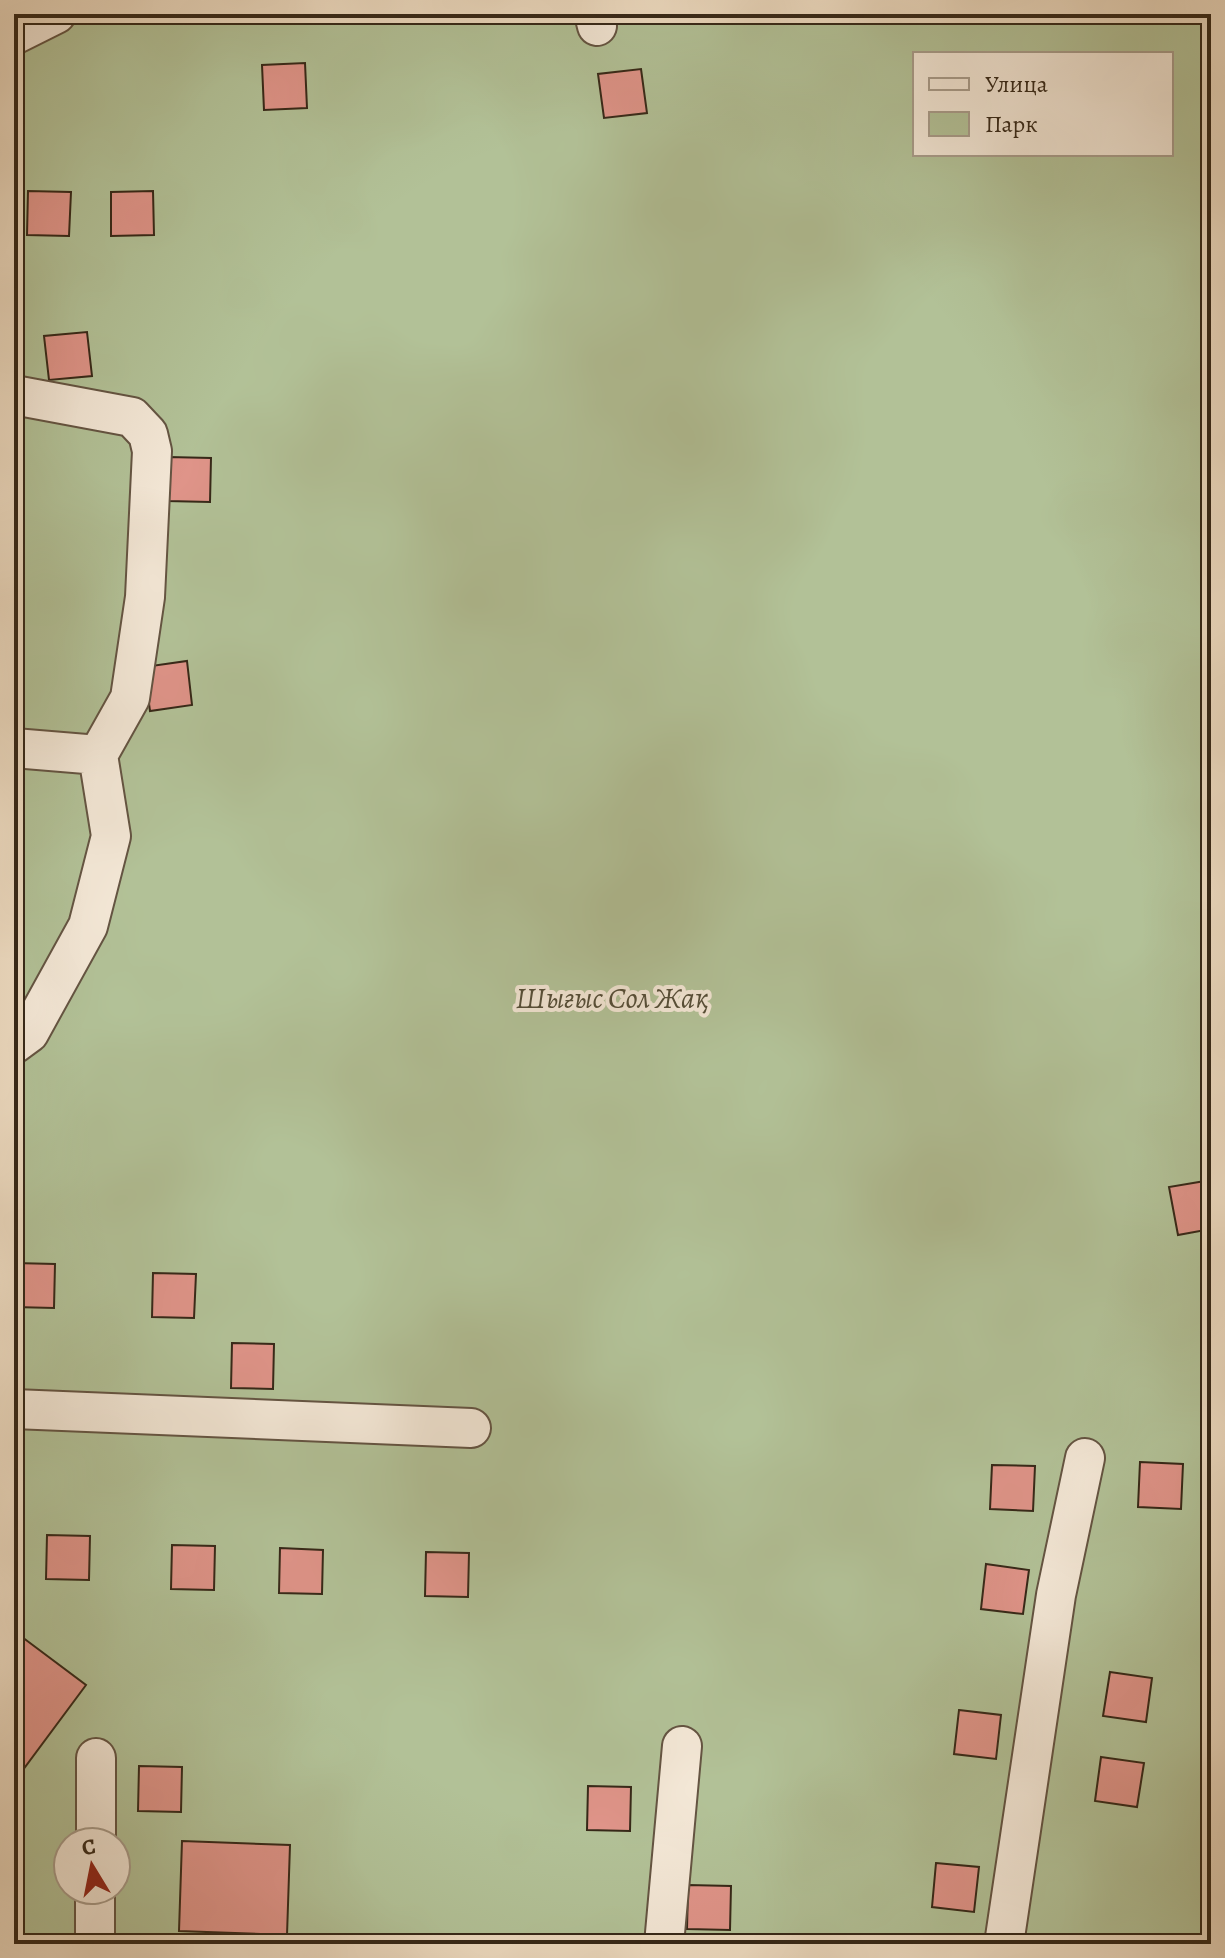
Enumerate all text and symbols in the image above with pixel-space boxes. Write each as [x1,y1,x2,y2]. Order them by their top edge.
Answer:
legend [913,52,1173,156]
text: Улица [985,68,1048,100]
text: Парк [985,108,1038,140]
park label: Шығыс Сол Жақ [515,978,709,1018]
north arrow [52,1826,132,1906]
text: С [79,1831,98,1863]

